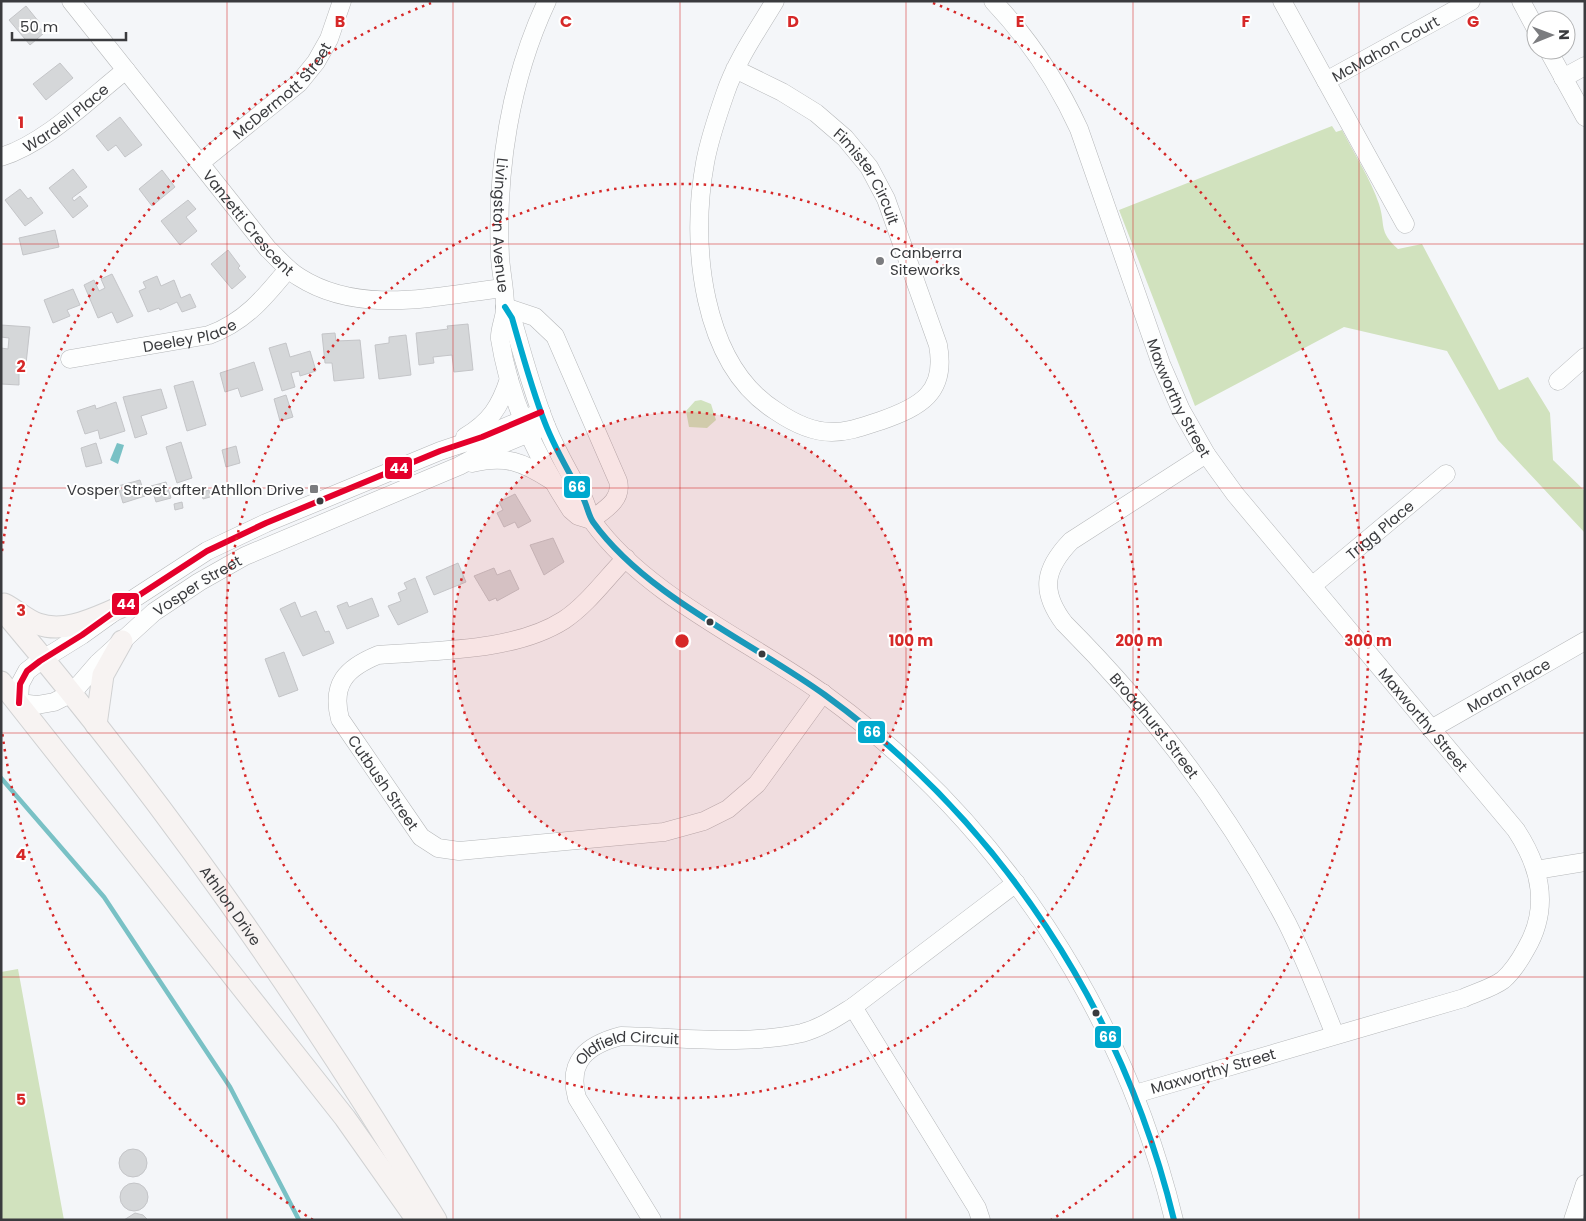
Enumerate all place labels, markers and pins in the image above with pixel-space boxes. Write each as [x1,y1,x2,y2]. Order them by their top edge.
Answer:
place label: Canberra Siteworks [890,242,962,280]
marker: Canberra Siteworks [874,255,886,267]
place label: Vosper Street after Athllon Drive [67,479,304,500]
marker: Vosper Street after Athllon Drive [308,483,320,495]
unlabelled marker [315,496,325,506]
unlabelled marker [705,617,715,627]
centre of rings [673,632,691,650]
unlabelled marker [757,649,767,659]
unlabelled marker [1091,1008,1101,1018]

